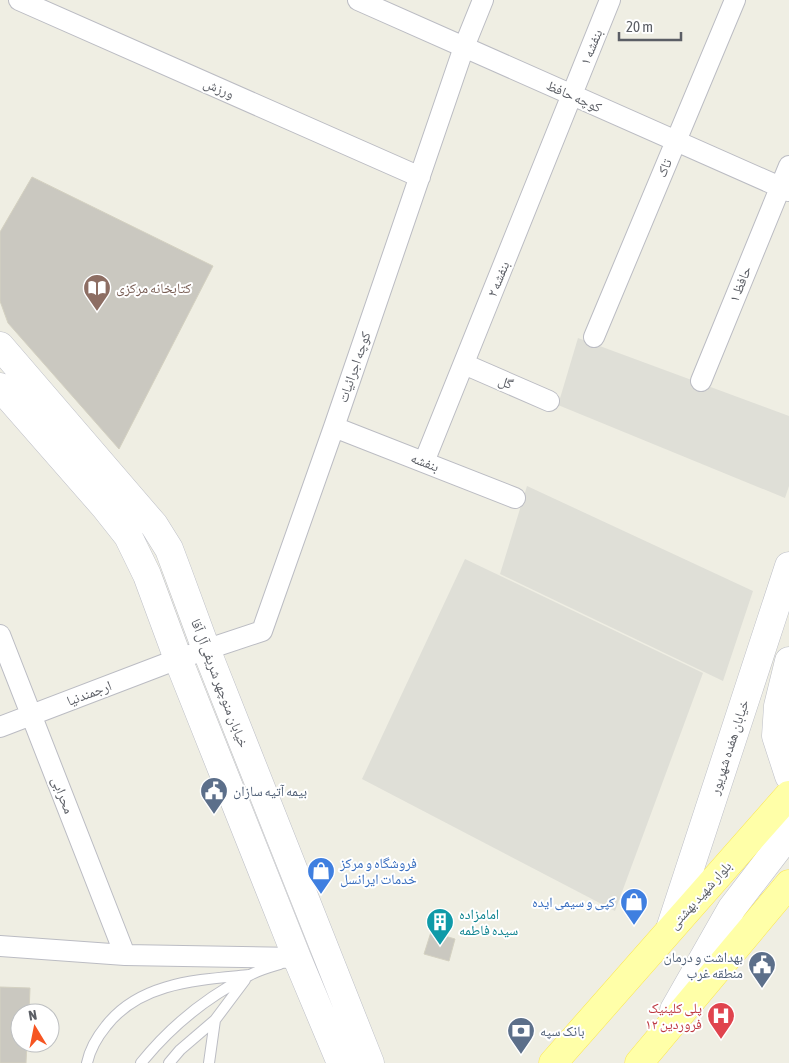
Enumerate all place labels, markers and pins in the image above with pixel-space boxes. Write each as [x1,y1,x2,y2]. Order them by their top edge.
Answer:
library icon: کتابخانه مرکزی [82,273,112,312]
place label: کتابخانه مرکزی [116,280,192,297]
public building icon: بیمه آتیه سازان [199,776,229,815]
place label: بیمه آتیه سازان [233,783,307,800]
place label: فروشگاه و مرکز خدمات ایرانسل [339,855,417,888]
shop icon: فروشگاه و مرکز خدمات ایرانسل [306,856,336,895]
shop icon: کپی و سیمی ایده [619,887,649,926]
place label: کپی و سیمی ایده [532,894,615,911]
place label: امامزاده سیده فاطمه [459,906,518,938]
building icon: امامزاده سیده فاطمه [425,907,455,946]
place label: بهداشت و درمان منطقه غرب [663,949,743,982]
public building icon: بهداشت و درمان منطقه غرب [747,950,777,989]
place label: پلی کلینیک ۱۲ فروردین [645,1000,702,1033]
hospital icon: پلی کلینیک ۱۲ فروردین [706,1001,736,1040]
bank icon: بانک سپه [506,1016,536,1055]
place label: بانک سپه [540,1023,585,1040]

